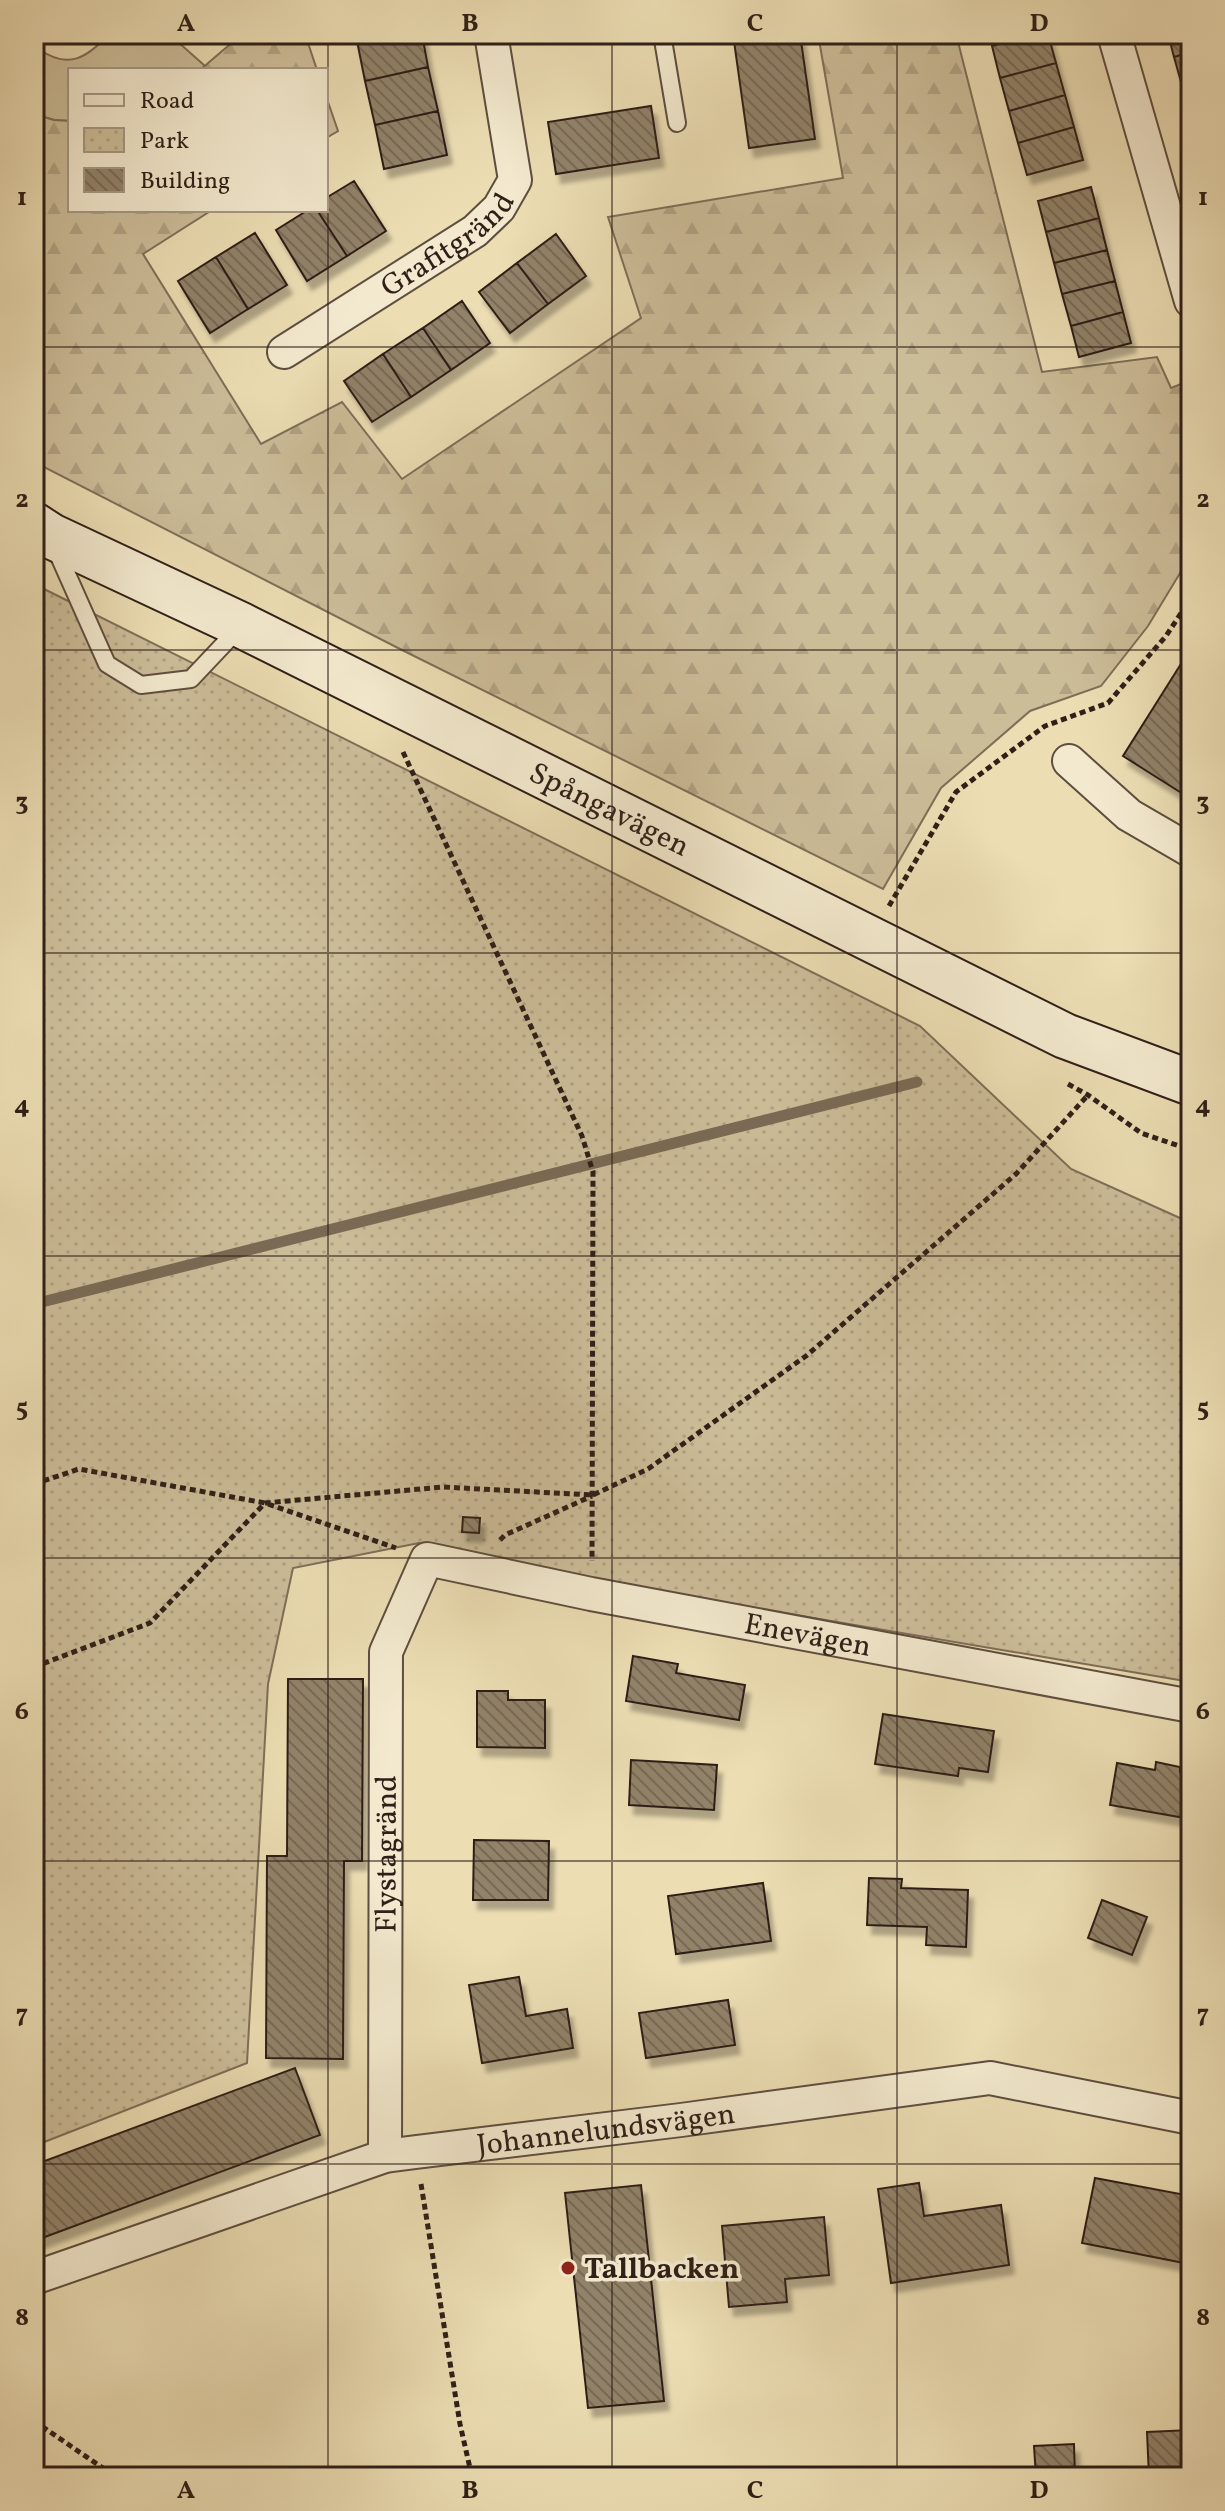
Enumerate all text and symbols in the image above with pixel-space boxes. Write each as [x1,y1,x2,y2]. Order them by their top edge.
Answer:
text: A [177,6,196,42]
text: B [461,6,479,42]
text: C [747,6,763,42]
text: D [1029,6,1049,42]
legend [68,68,328,212]
text: Road [140,85,194,119]
text: Park [140,125,189,159]
text: Building [140,165,230,199]
text: 1 [17,180,27,216]
text: 1 [1198,180,1208,216]
street label: Grafitgränd [373,186,526,308]
text: 2 [15,482,29,518]
text: 2 [1196,482,1210,518]
street label: Spångavägen [521,753,696,868]
text: 3 [15,785,29,821]
text: 3 [1196,785,1210,821]
text: 4 [14,1088,30,1124]
text: 4 [1195,1088,1211,1124]
text: 5 [16,1391,28,1427]
text: 5 [1197,1391,1209,1427]
street label: Enevägen [741,1604,874,1669]
text: 6 [15,1694,29,1730]
text: 6 [1196,1694,1210,1730]
street label: Flystagränd [366,1775,409,1933]
text: 7 [16,1997,28,2033]
text: 7 [1197,1997,1209,2033]
street label: Johannelundsvägen [475,2094,738,2167]
place label: Tallbacken [584,2249,739,2291]
marker: Tallbacken [559,2259,577,2277]
text: 8 [15,2300,29,2336]
text: 8 [1196,2300,1210,2336]
text: A [177,2473,196,2509]
text: B [461,2473,479,2509]
text: C [747,2473,763,2509]
text: D [1029,2473,1049,2509]

